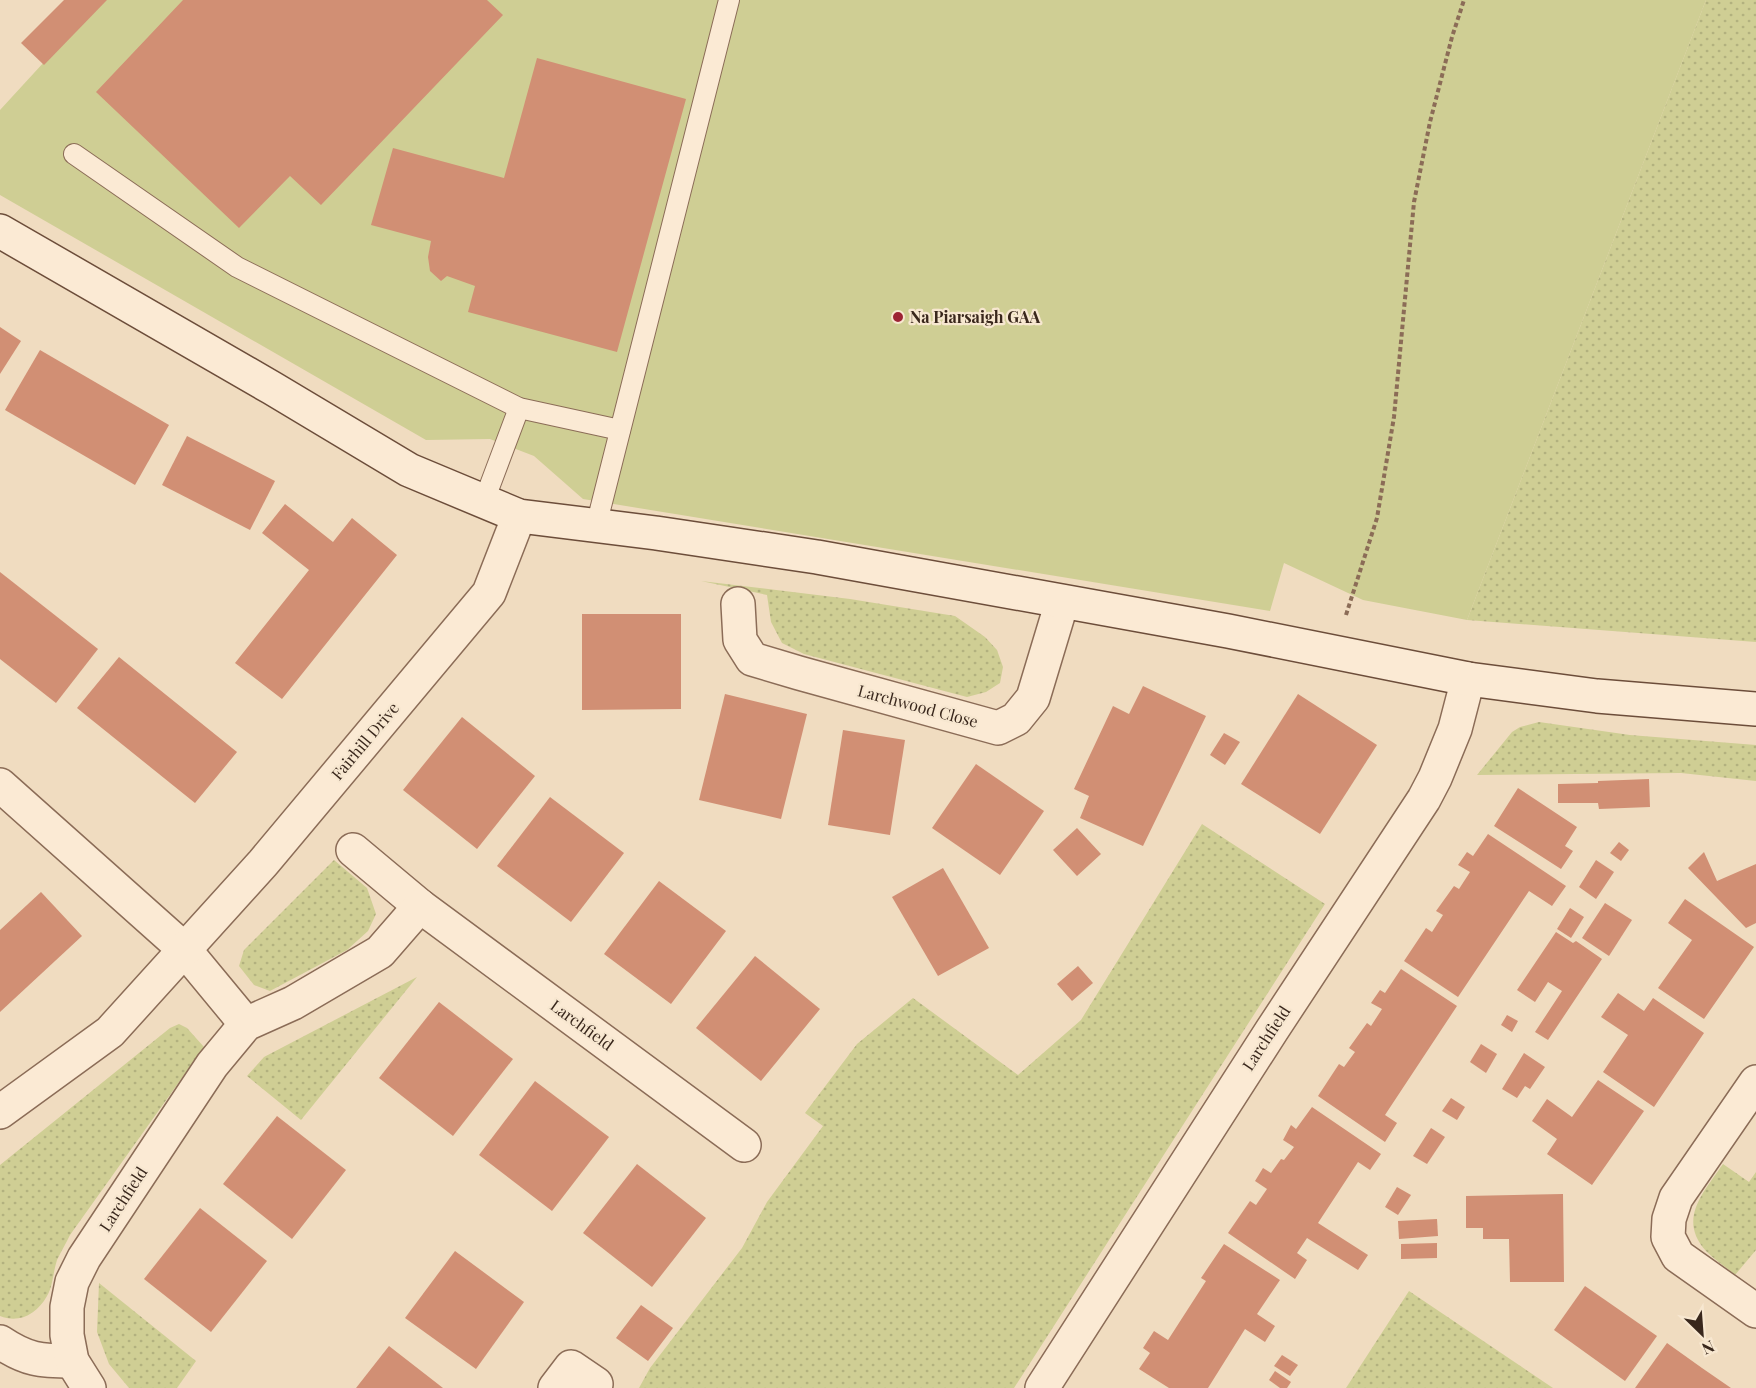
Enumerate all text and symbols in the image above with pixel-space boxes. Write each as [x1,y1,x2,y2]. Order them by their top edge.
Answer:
place label: Na Piarsaigh GAA [910,306,1041,327]
marker: Na Piarsaigh GAA [891,310,905,324]
street label: Larchwood Close [856,679,981,732]
street label: Fairhill Drive [326,698,403,784]
street label: Larchfield [547,995,618,1055]
street label: Larchfield [1237,1001,1294,1074]
street label: Larchfield [94,1162,151,1235]
north arrow [1672,1304,1732,1364]
text: N [1698,1336,1718,1360]

